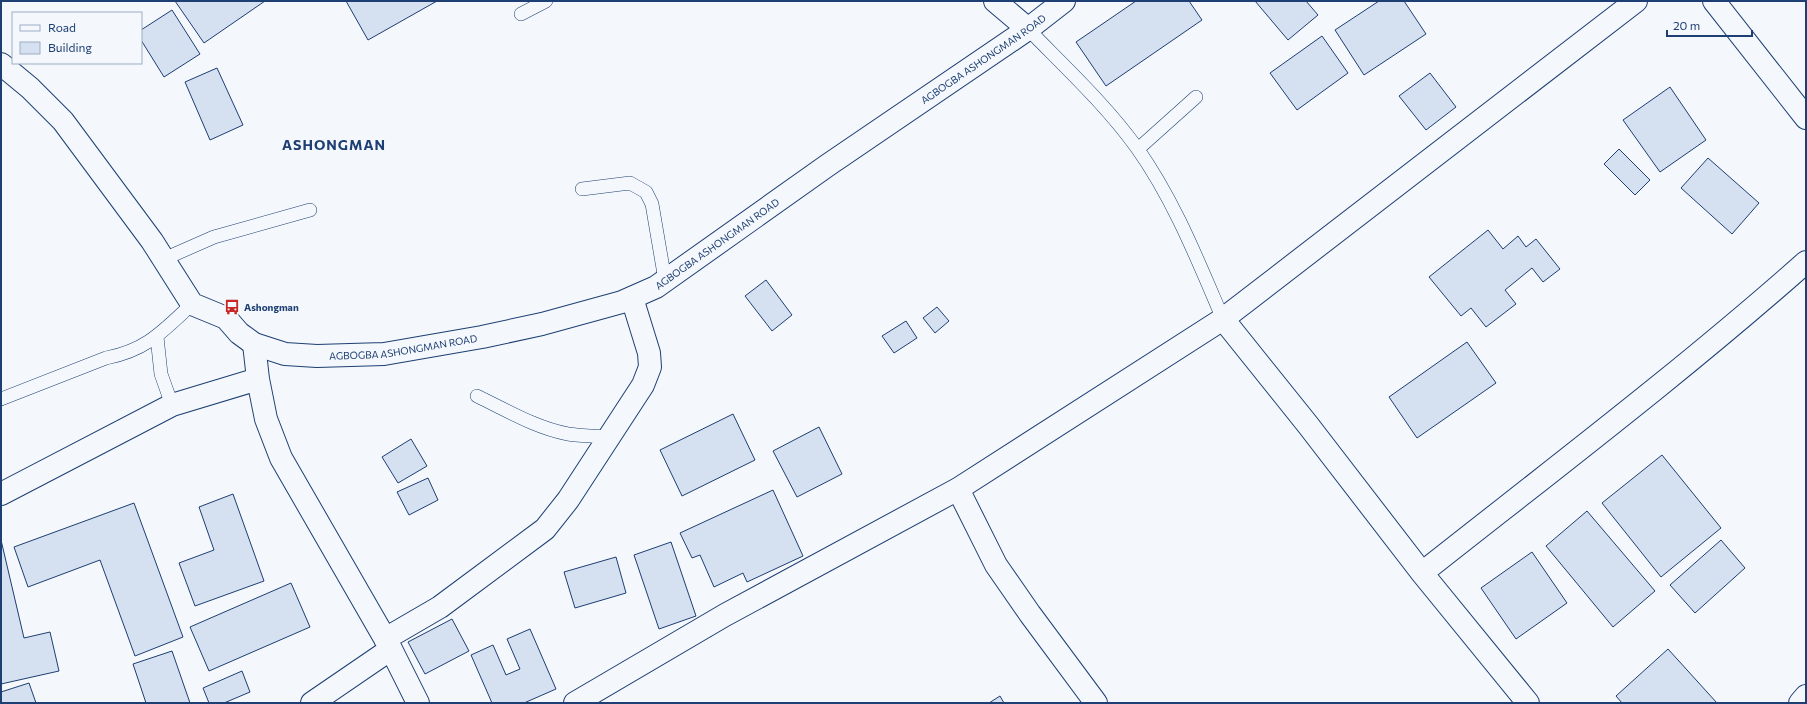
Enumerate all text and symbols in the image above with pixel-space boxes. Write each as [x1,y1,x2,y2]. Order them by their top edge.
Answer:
legend [12,12,142,64]
street label: AGBOGBA ASHONGMAN ROAD [918,12,1048,106]
scale bar [1667,12,1752,38]
text: 20 m [1673,18,1700,32]
text: Road [48,20,76,34]
text: Building [48,40,92,54]
district label: ASHONGMAN [282,136,386,153]
street label: AGBOGBA ASHONGMAN ROAD [653,196,781,292]
bus stop icon: Ashongman [223,298,241,316]
place label: Ashongman [244,301,299,313]
street label: AGBOGBA ASHONGMAN ROAD [329,332,478,362]

